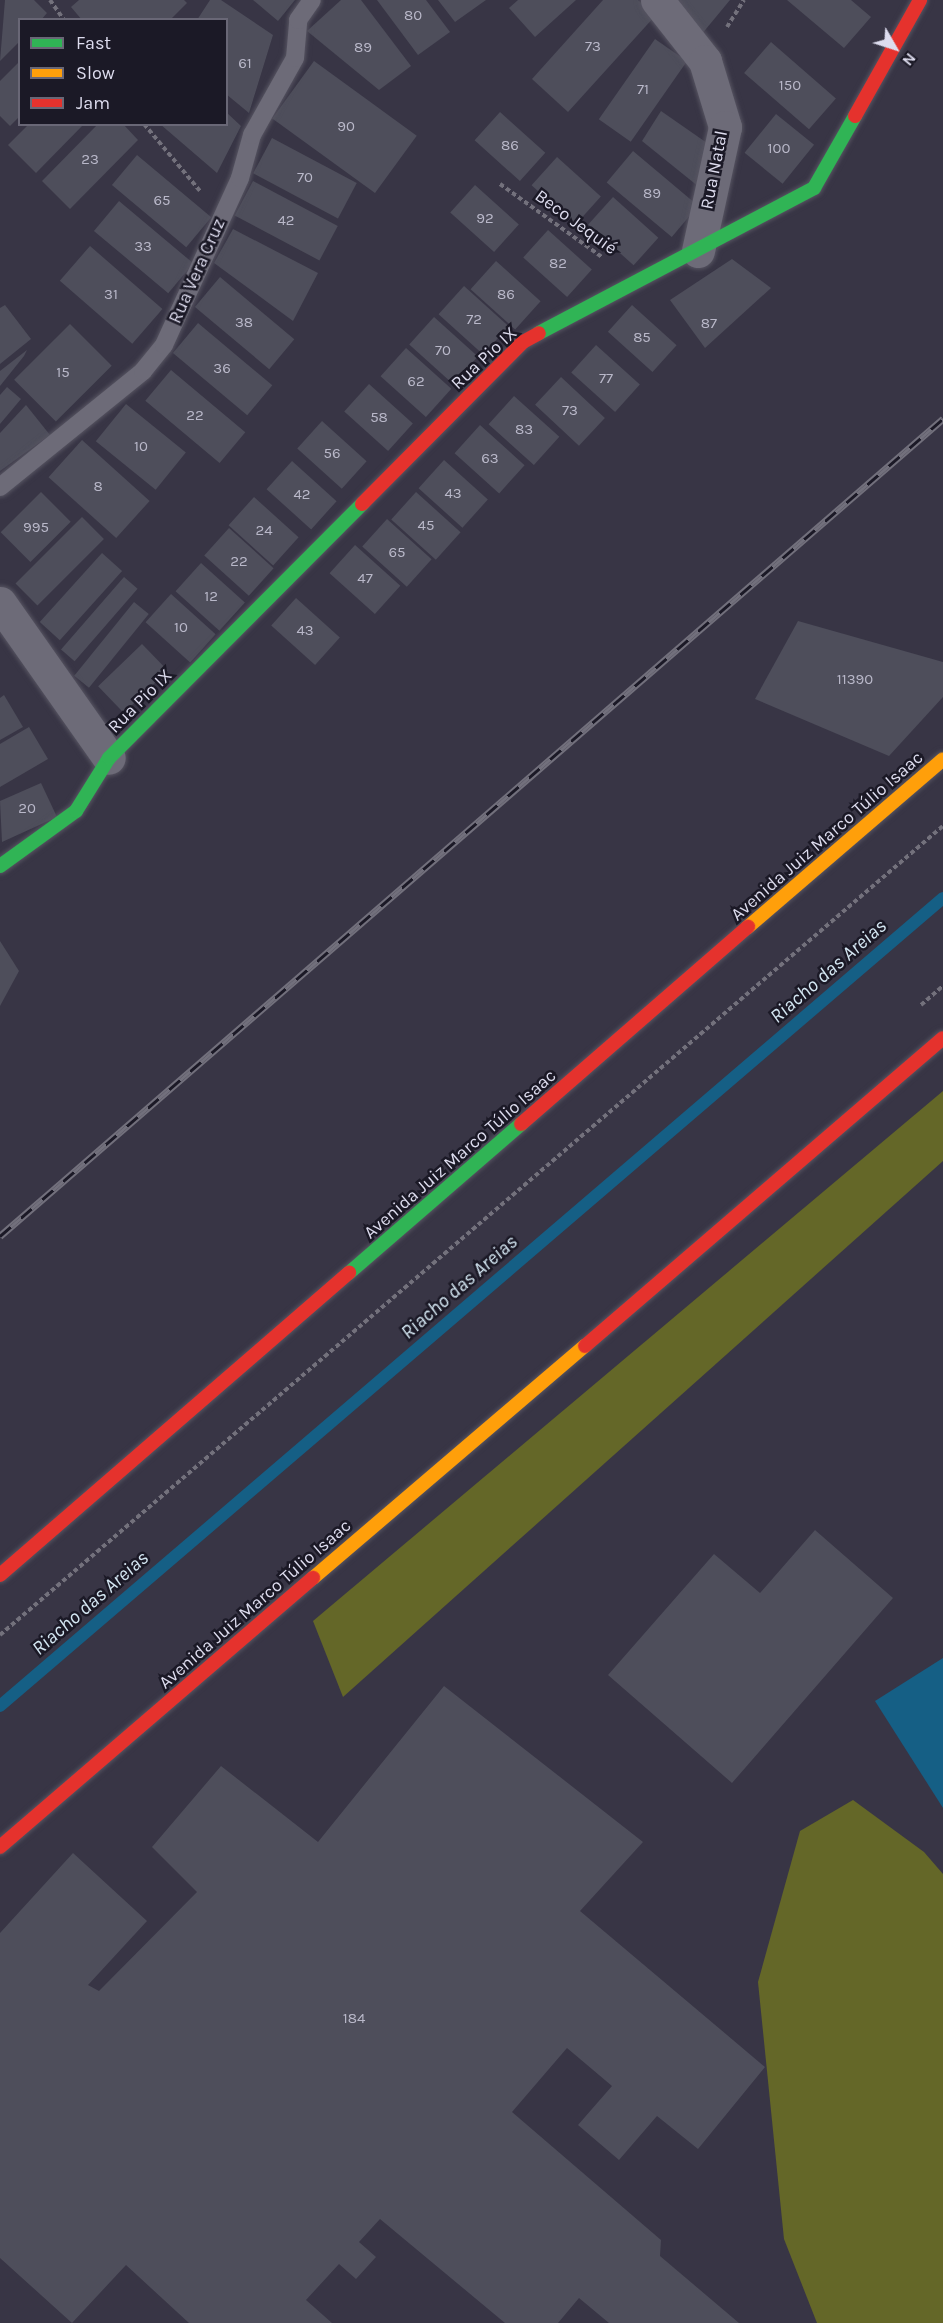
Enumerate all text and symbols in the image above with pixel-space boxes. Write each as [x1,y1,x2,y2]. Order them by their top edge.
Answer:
house number: 80 [404,7,422,25]
legend [18,18,228,126]
north arrow [865,18,925,78]
text: Fast [76,32,111,54]
house number: 73 [585,38,601,56]
house number: 89 [354,39,372,57]
text: N [898,49,920,70]
house number: 61 [238,55,252,73]
text: Slow [76,62,115,84]
house number: 150 [779,77,801,95]
house number: 71 [637,81,649,99]
text: Jam [76,92,110,114]
house number: 90 [337,118,355,136]
street label: Rua Natal [696,129,732,211]
house number: 86 [501,137,519,155]
house number: 100 [768,140,790,158]
house number: 23 [81,151,99,169]
house number: 70 [297,169,313,187]
street label: Beco Jequié [531,185,621,259]
house number: 89 [643,185,661,203]
house number: 65 [153,192,171,210]
house number: 92 [476,210,494,228]
house number: 42 [277,212,295,230]
street label: Rua Vera Cruz [164,215,230,327]
house number: 33 [134,238,152,256]
house number: 82 [549,255,567,273]
house number: 31 [104,286,118,304]
house number: 86 [497,286,515,304]
house number: 72 [466,311,482,329]
house number: 38 [235,314,253,332]
house number: 87 [701,315,717,333]
street label: Rua Pio IX [447,322,521,394]
house number: 85 [633,329,651,347]
house number: 70 [435,342,451,360]
house number: 36 [213,360,231,378]
house number: 15 [56,364,70,382]
house number: 77 [599,370,613,388]
house number: 62 [407,373,425,391]
house number: 73 [562,402,578,420]
house number: 22 [186,407,204,425]
house number: 58 [370,409,388,427]
house number: 83 [515,421,533,439]
house number: 10 [134,438,148,456]
house number: 56 [323,445,341,463]
house number: 63 [481,450,499,468]
house number: 8 [93,478,103,496]
house number: 43 [444,485,462,503]
house number: 42 [293,486,311,504]
house number: 45 [418,517,434,535]
house number: 995 [23,519,49,537]
house number: 24 [255,522,273,540]
house number: 65 [388,544,406,562]
house number: 22 [230,553,248,571]
house number: 47 [357,570,373,588]
house number: 12 [204,588,218,606]
house number: 10 [174,619,188,637]
house number: 43 [296,622,314,640]
street label: Rua Pio IX [103,664,177,738]
house number: 11390 [837,671,873,689]
street label: Avenida Juiz Marco Túlio Isaac [727,747,927,925]
house number: 20 [18,800,36,818]
water label: Riacho das Areias [765,914,891,1028]
street label: Avenida Juiz Marco Túlio Isaac [360,1065,560,1243]
water label: Riacho das Areias [396,1230,522,1344]
street label: Avenida Juiz Marco Túlio Isaac [155,1515,355,1693]
water label: Riacho das Areias [27,1546,153,1660]
house number: 184 [343,2010,365,2028]

